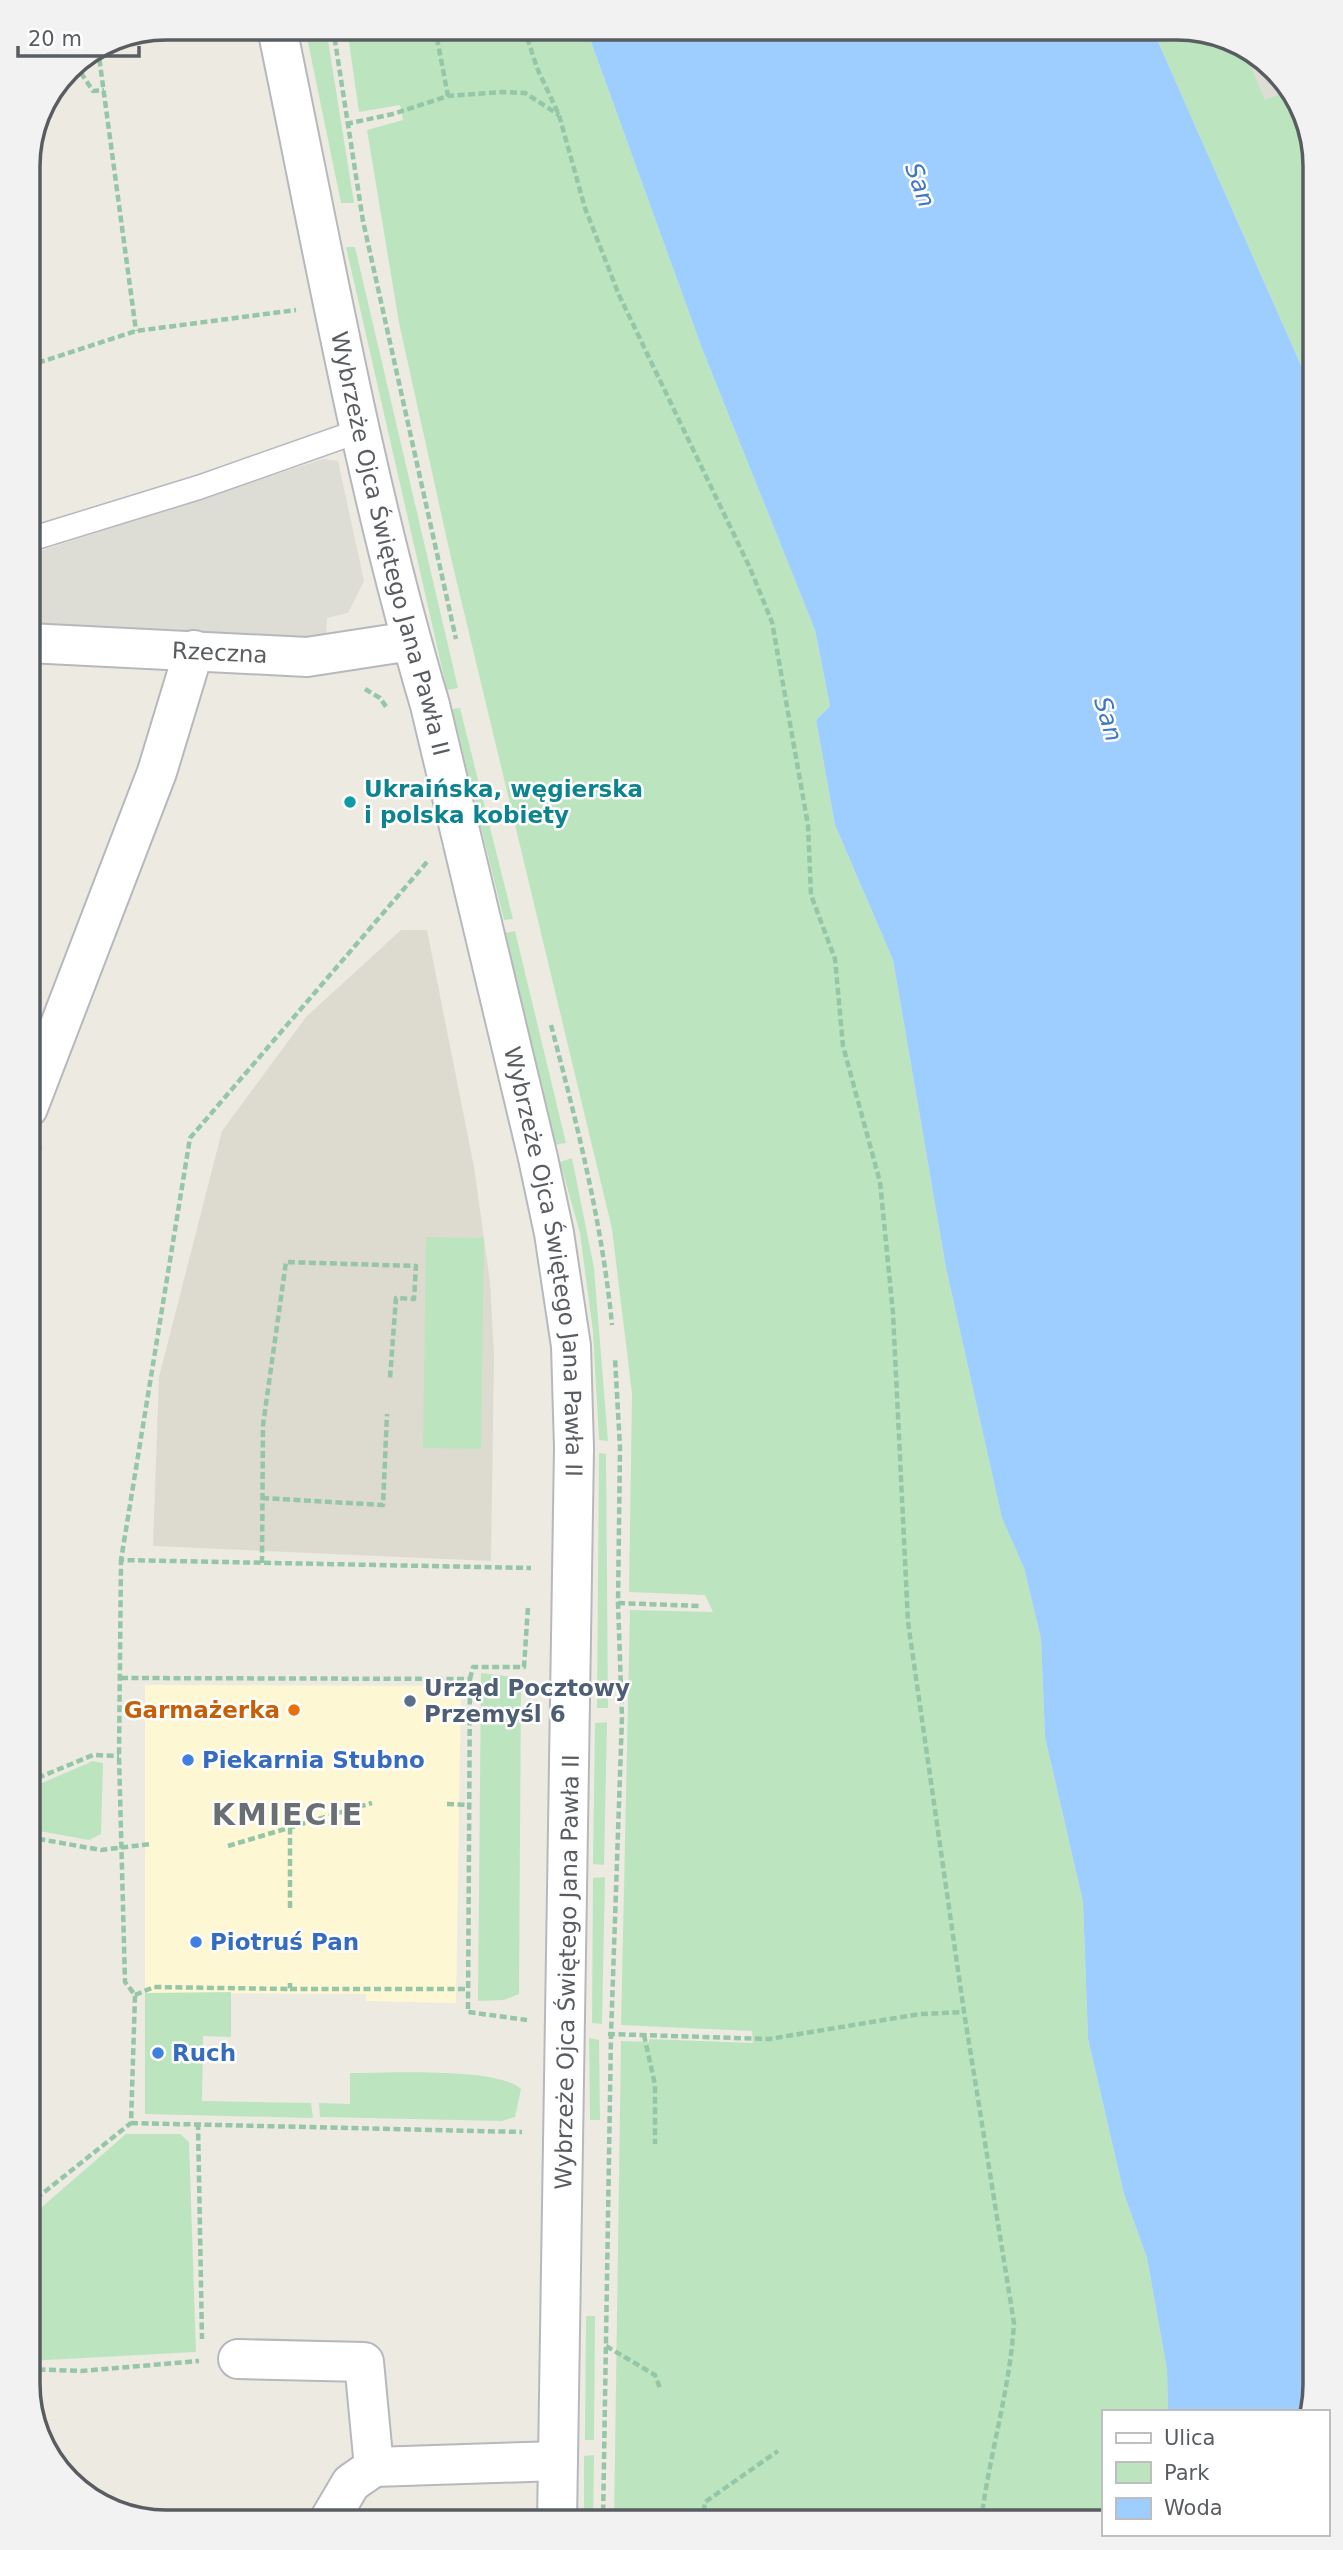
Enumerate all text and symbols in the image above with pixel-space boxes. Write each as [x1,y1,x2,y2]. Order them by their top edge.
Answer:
scale bar [18,14,138,58]
text: 20 m [28,27,82,51]
water label: San [899,159,941,211]
street label: Wybrzeże Ojca Świętego Jana Pawła II [326,329,455,758]
street label: Rzeczna [171,637,268,668]
water label: San [1088,693,1128,745]
place label: Ukraińska, węgierska i polska kobiety [364,776,643,828]
marker: Ukraińska, węgierska i polska kobiety [342,794,358,810]
street label: Wybrzeże Ojca Świętego Jana Pawła II [499,1044,587,1477]
place label: Urząd Pocztowy Przemyśl 6 [424,1675,630,1727]
marker: Urząd Pocztowy Przemyśl 6 [402,1693,418,1709]
place label: Garmażerka [124,1697,280,1723]
marker: Garmażerka [286,1702,302,1718]
place label: Piekarnia Stubno [202,1747,425,1773]
marker: Piekarnia Stubno [180,1752,196,1768]
street label: Wybrzeże Ojca Świętego Jana Pawła II [549,1754,584,2190]
district label: KMIECIE [212,1797,364,1832]
place label: Piotruś Pan [210,1929,359,1955]
marker: Piotruś Pan [188,1934,204,1950]
place label: Ruch [172,2040,236,2066]
marker: Ruch [150,2045,166,2061]
legend [1102,2410,1329,2536]
text: Ulica [1164,2426,1215,2450]
text: Park [1164,2461,1210,2485]
text: Woda [1164,2496,1223,2520]

